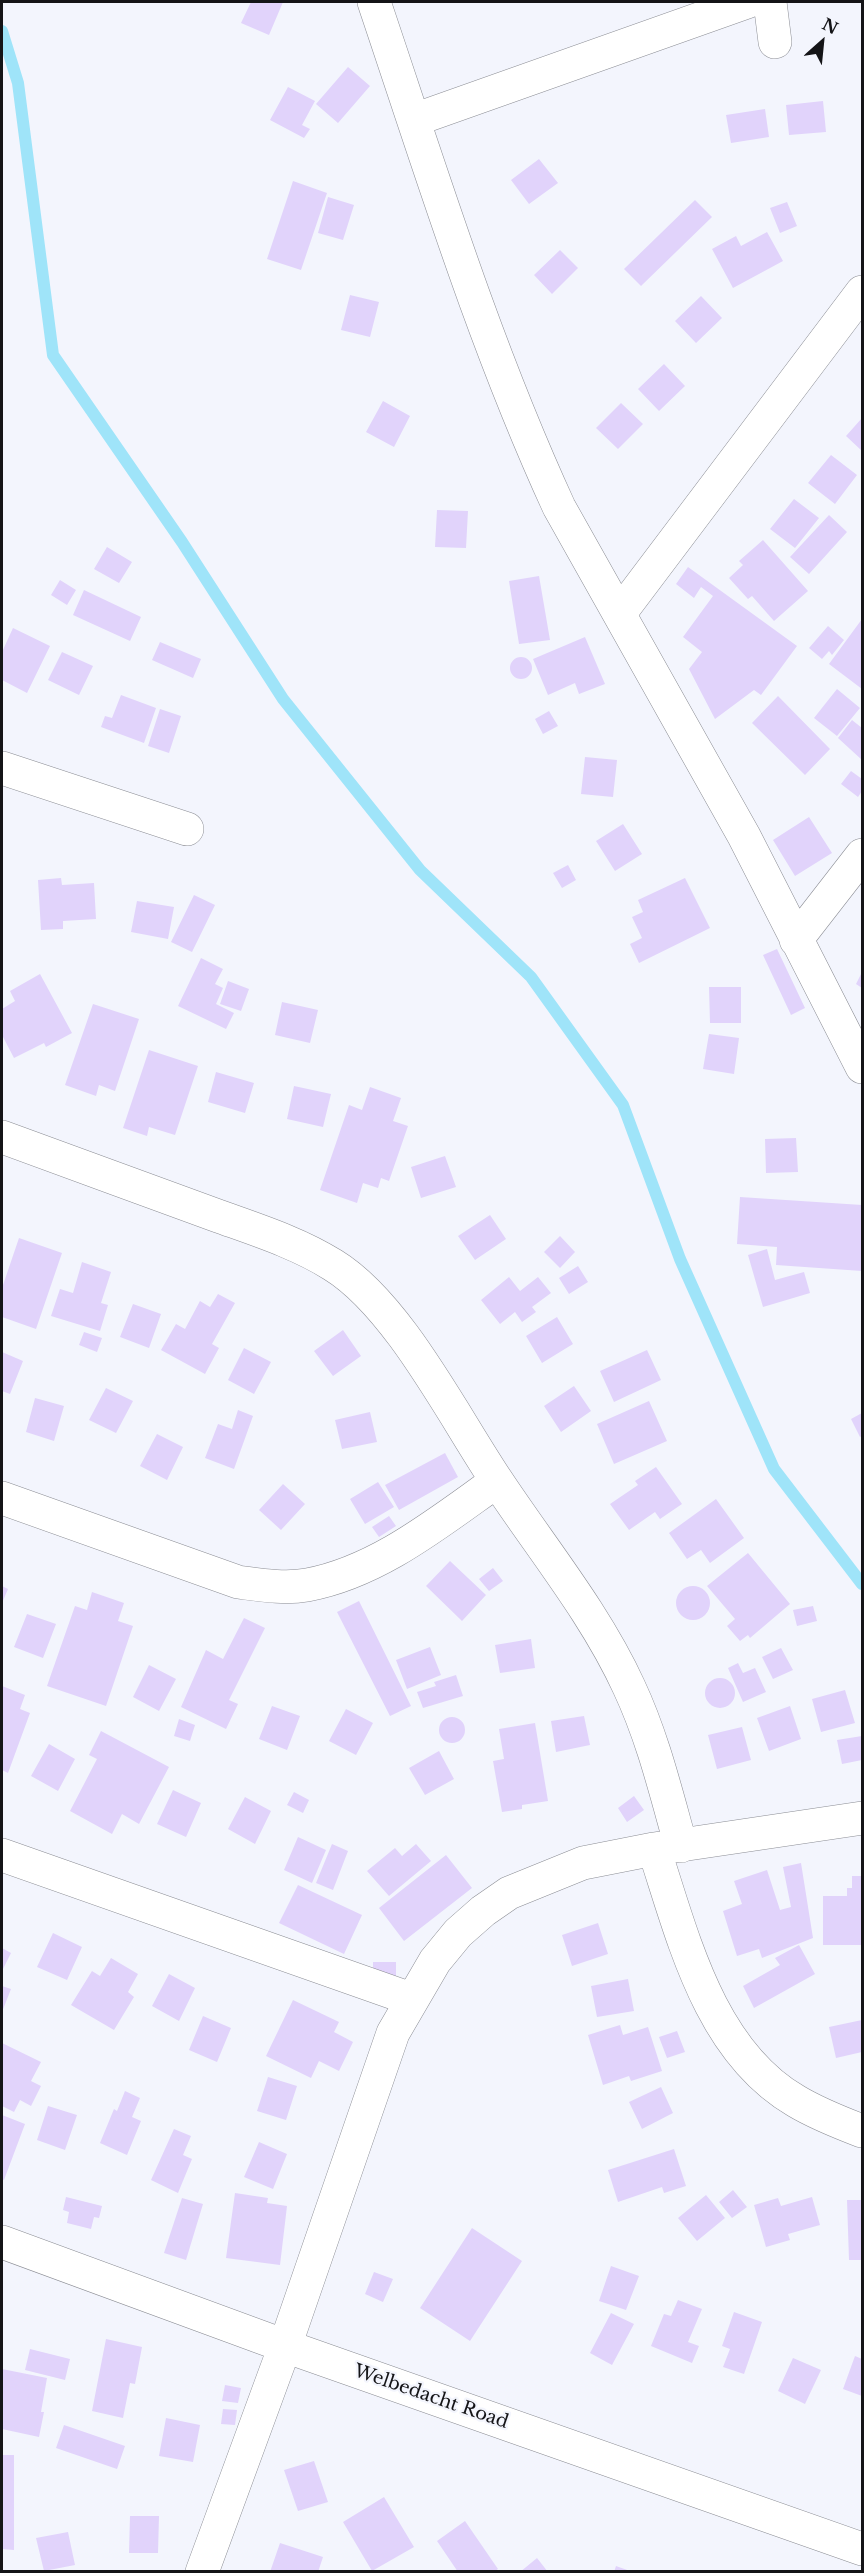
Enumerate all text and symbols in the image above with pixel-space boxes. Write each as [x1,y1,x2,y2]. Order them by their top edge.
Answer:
north arrow [792,12,852,72]
text: N [819,14,841,38]
street label: Welbedacht Road [351,2360,511,2434]

